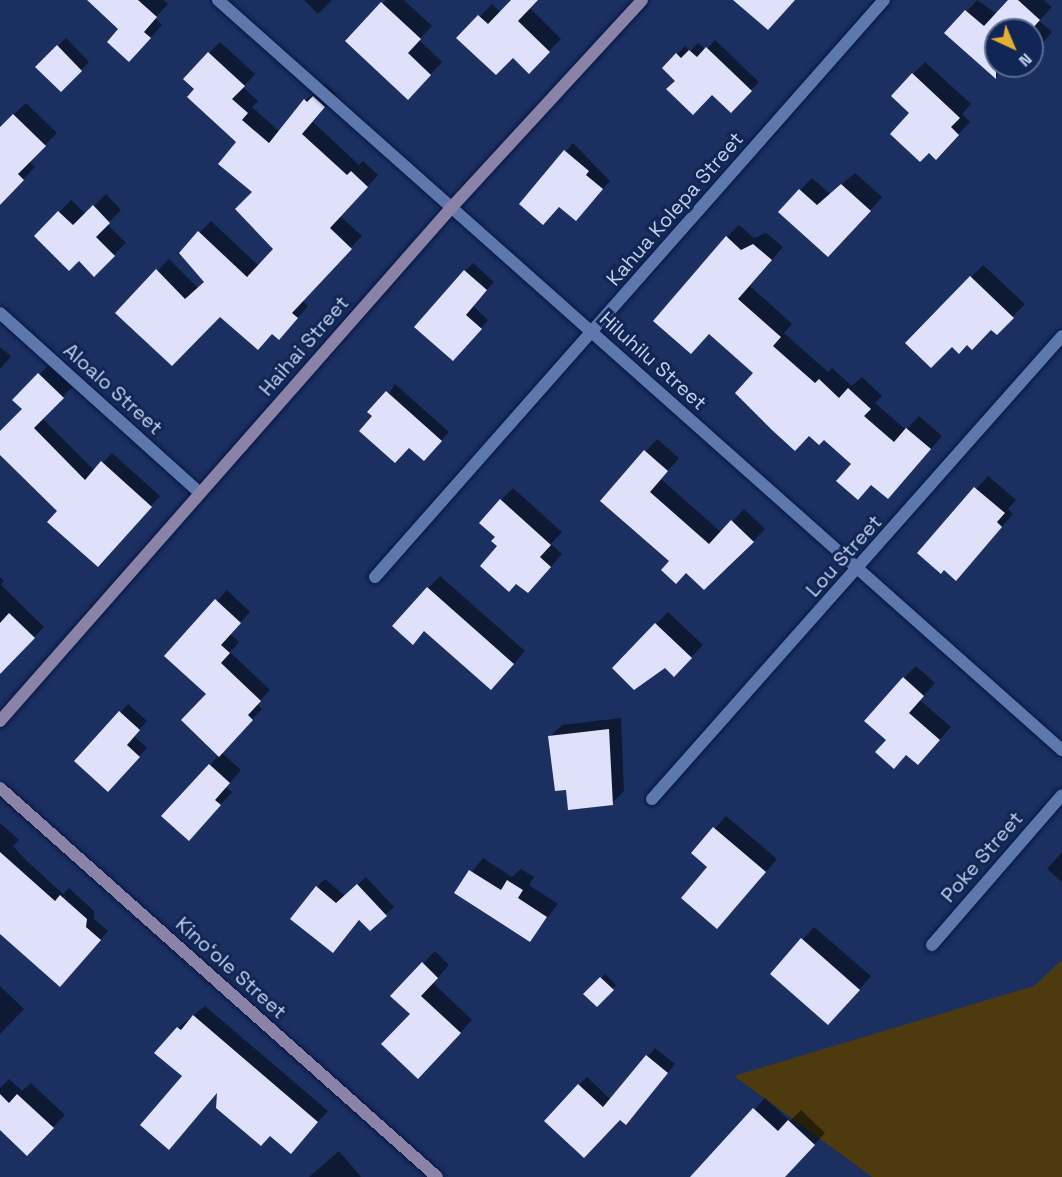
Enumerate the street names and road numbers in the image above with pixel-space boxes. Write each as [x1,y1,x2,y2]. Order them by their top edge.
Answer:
street label: Kahua Kolepa Street [602,127,748,291]
street label: Haihai Street [254,291,354,401]
street label: Hiluhilu Street [595,307,711,415]
street label: Aloalo Street [59,338,167,440]
street label: Lou Street [801,510,887,602]
street label: Poke Street [936,807,1028,907]
street label: Kinoʻole Street [171,912,291,1024]

